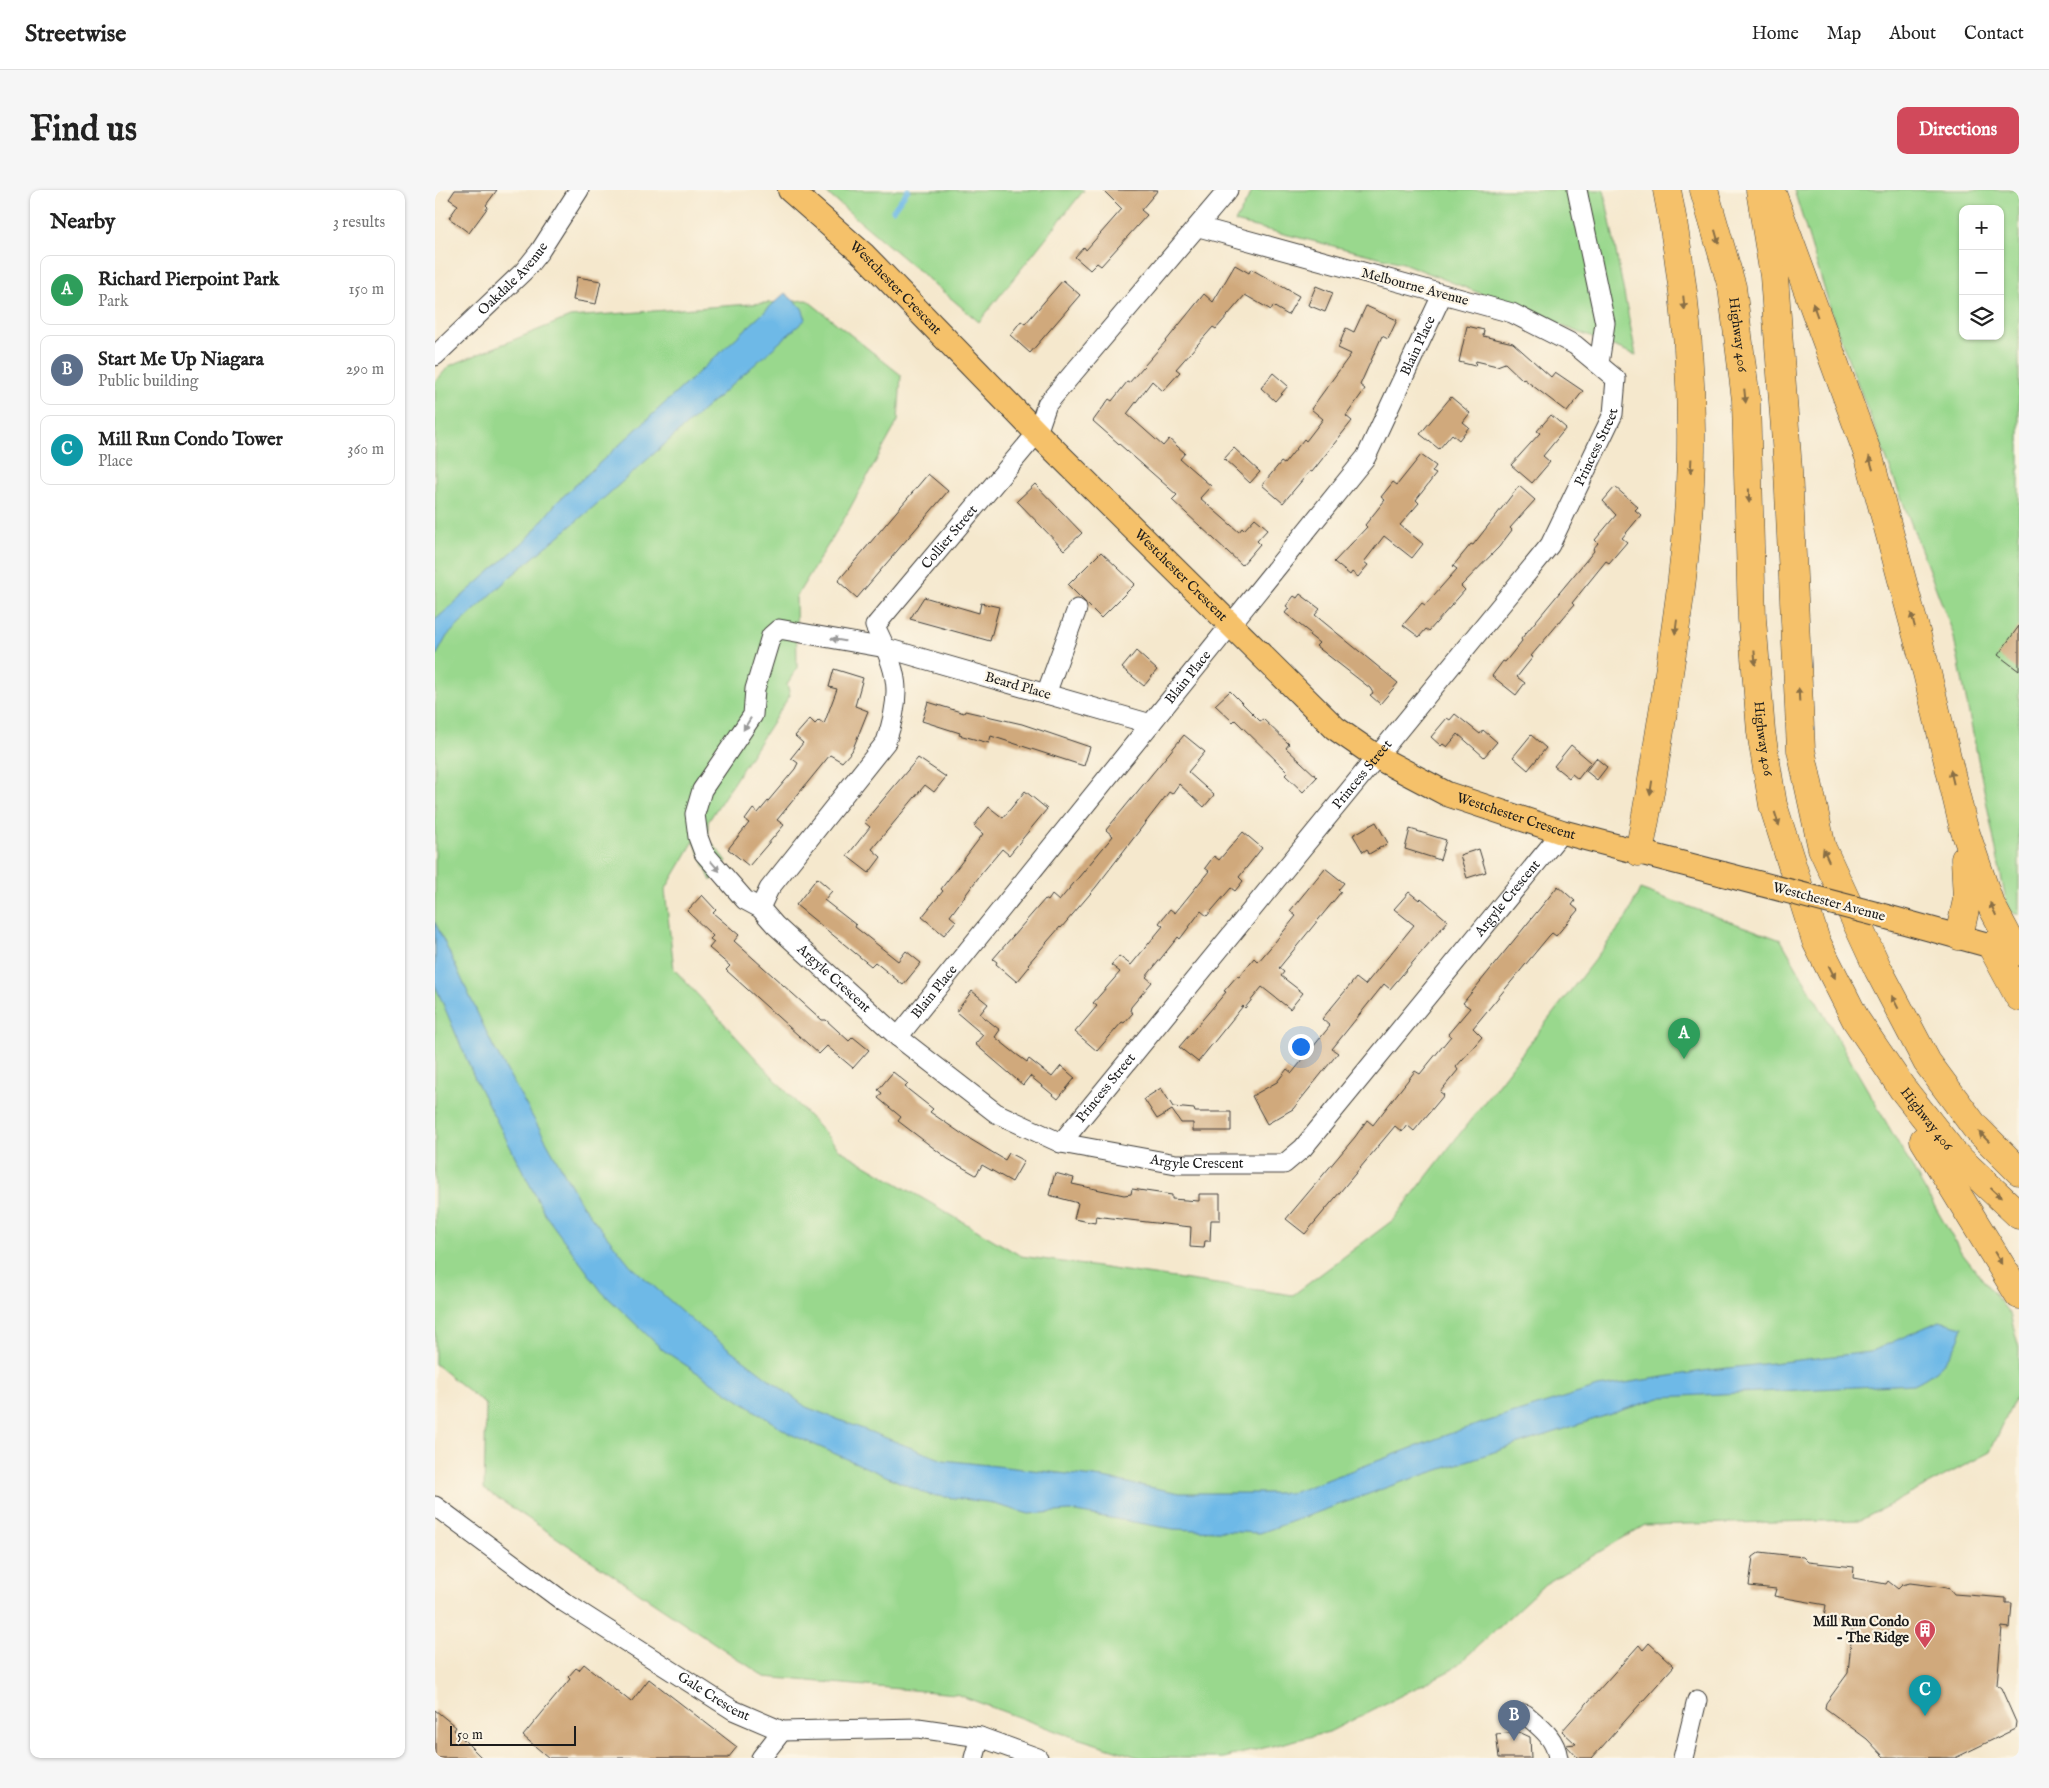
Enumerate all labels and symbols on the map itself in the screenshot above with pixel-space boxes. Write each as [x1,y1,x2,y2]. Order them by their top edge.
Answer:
one-way arrow [1714,229,1722,244]
street label: Westchester Crescent [846,237,946,339]
street label: Oakdale Avenue [474,238,553,319]
street label: Melbourne Avenue [1359,264,1471,310]
one-way arrow [1680,296,1688,312]
street label: Highway 406 [1724,296,1752,374]
one-way arrow [1811,302,1819,317]
street label: Blain Place [1396,313,1440,379]
one-way arrow [1742,389,1750,405]
street label: Princess Street [1571,408,1622,489]
one-way arrow [1866,455,1874,470]
one-way arrow [1686,458,1694,474]
one-way arrow [1745,488,1753,504]
street label: Collier Street [917,501,982,573]
street label: Westchester Crescent [1130,525,1231,626]
one-way arrow [1909,612,1917,627]
one-way arrow [1672,620,1680,636]
one-way arrow [830,635,846,643]
street label: Blain Place [1161,646,1216,708]
one-way arrow [1751,651,1759,667]
street label: Beard Place [983,668,1054,704]
one-way arrow [1795,687,1803,703]
street label: Highway 406 [1750,700,1777,778]
one-way arrow [742,717,752,730]
street label: Princess Street [1329,736,1396,813]
one-way arrow [1948,770,1956,785]
one-way arrow [1646,780,1654,796]
street label: Westchester Crescent [1454,789,1578,844]
one-way arrow [1773,812,1781,827]
one-way arrow [1821,848,1829,862]
street label: Argyle Crescent [1470,856,1544,941]
one-way arrow [710,859,721,872]
street label: Westchester Avenue [1771,878,1888,926]
one-way arrow [1988,902,1996,916]
street label: Argyle Crescent [792,940,875,1017]
street label: Blain Place [907,961,962,1022]
one-way arrow [1828,965,1836,979]
one-way arrow [1891,994,1899,1009]
pin: A [1668,1018,1700,1059]
your location [1288,1034,1314,1060]
street label: Princess Street [1072,1049,1140,1126]
street label: Highway 406 [1896,1084,1957,1155]
one-way arrow [1979,1131,1991,1143]
street label: Argyle Crescent [1148,1150,1244,1173]
one-way arrow [1989,1187,2001,1199]
one-way arrow [1993,1252,2002,1265]
place label: Mill Run Condo - The Ridge [1813,1613,1910,1647]
building icon: Mill Run Condo - The Ridge [1913,1618,1937,1649]
street label: Gale Crescent [674,1668,753,1725]
pin: C [1909,1675,1941,1716]
pin: B [1498,1700,1530,1741]
scale bar [450,1723,576,1746]

